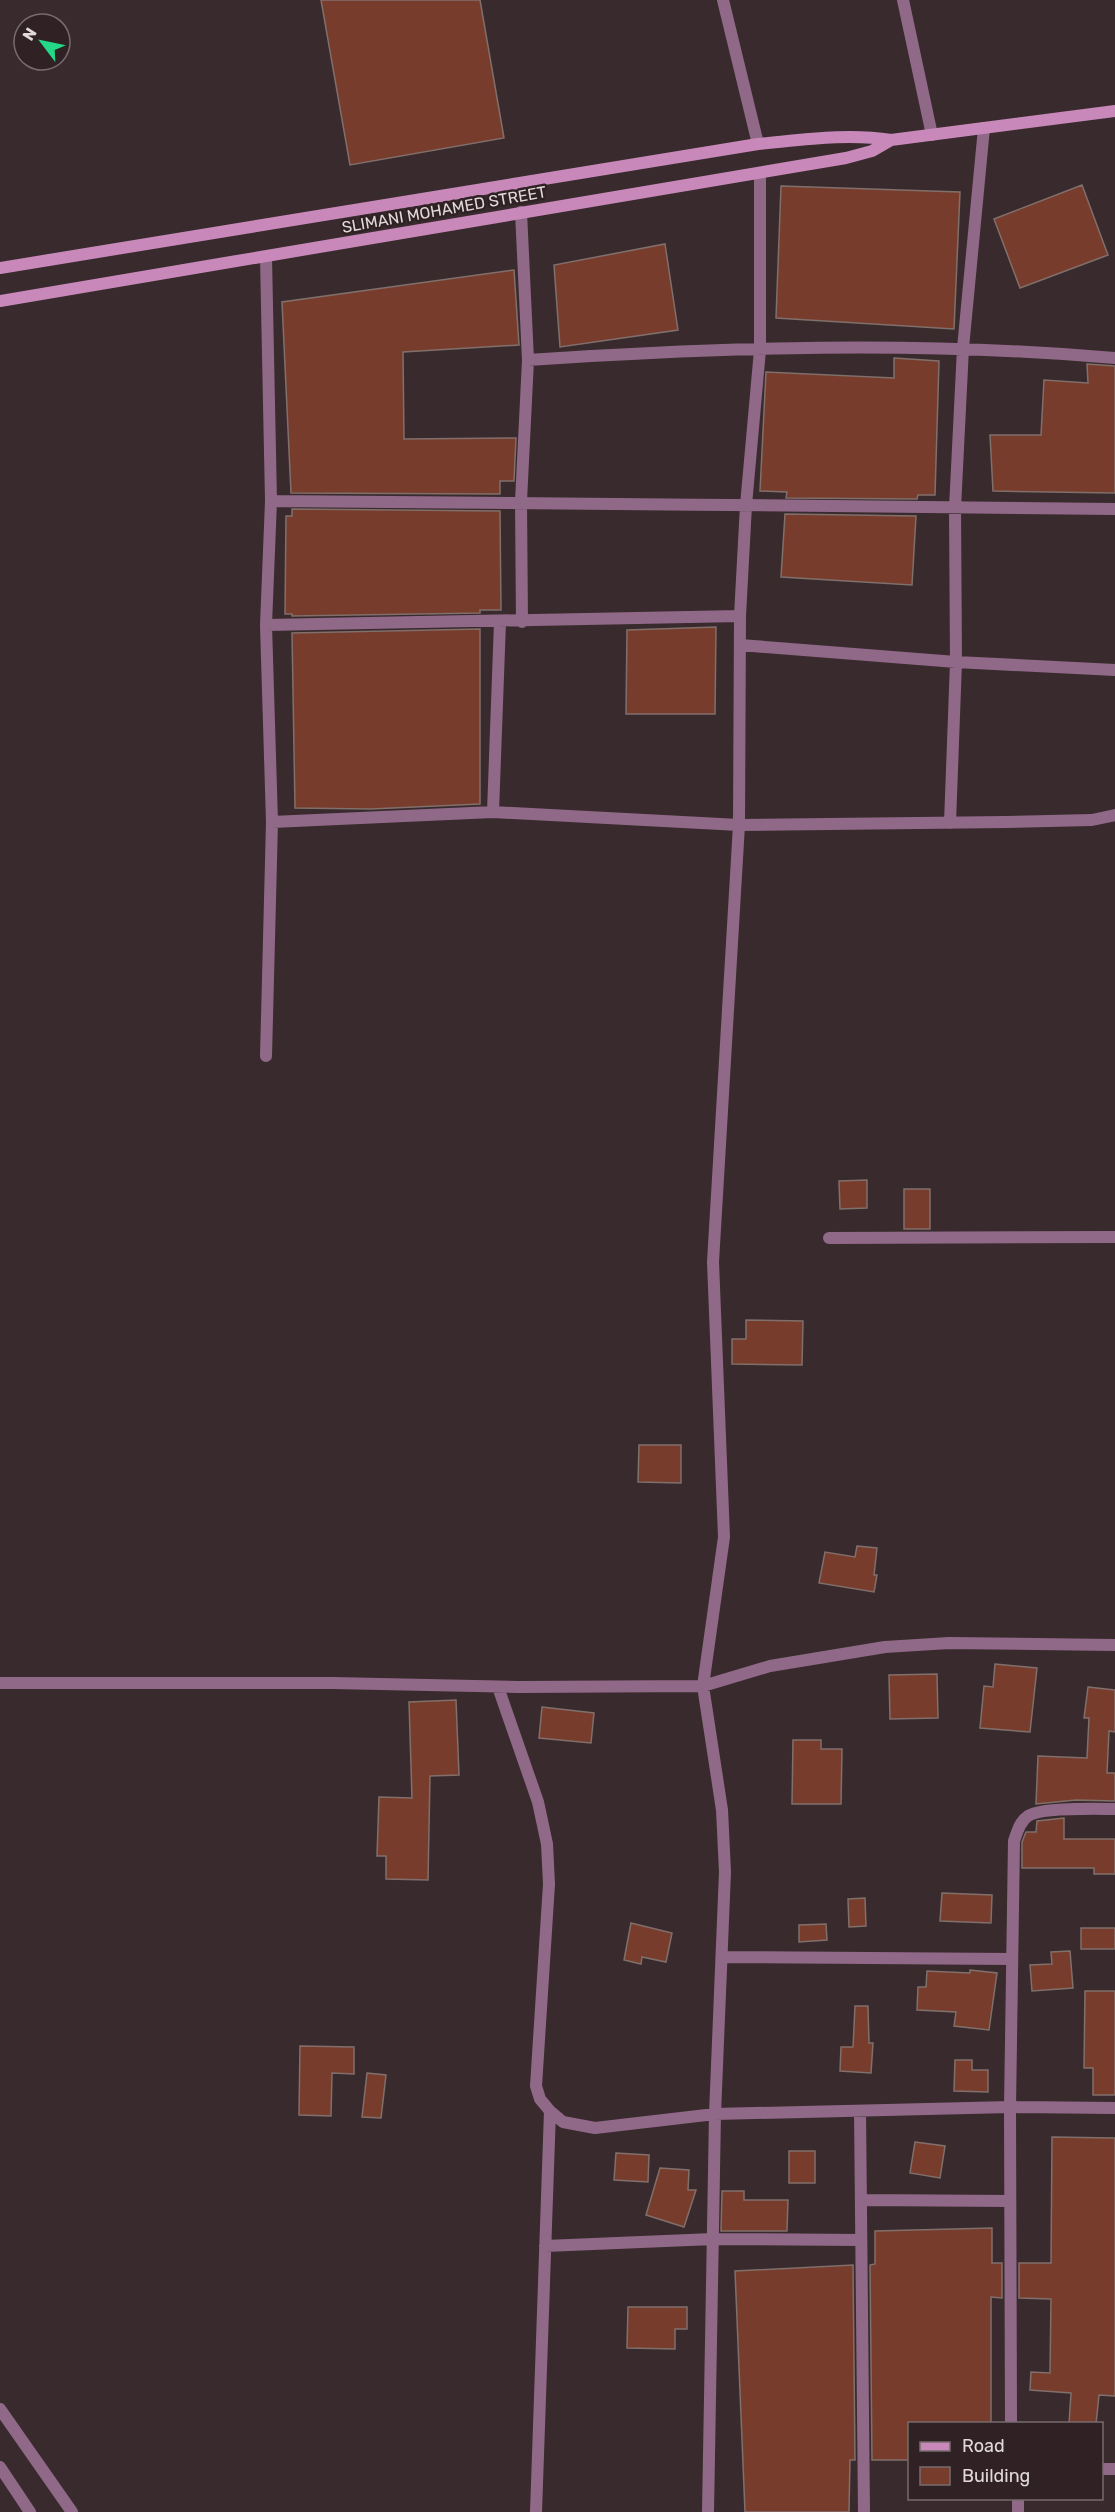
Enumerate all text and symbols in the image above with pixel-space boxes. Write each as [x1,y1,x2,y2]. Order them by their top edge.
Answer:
north arrow [12,12,72,72]
text: N [19,24,41,44]
street label: SLIMANI MOHAMED STREET [340,182,548,237]
legend [908,2422,1103,2500]
text: Road [962,2435,1005,2457]
text: Building [962,2465,1030,2487]

